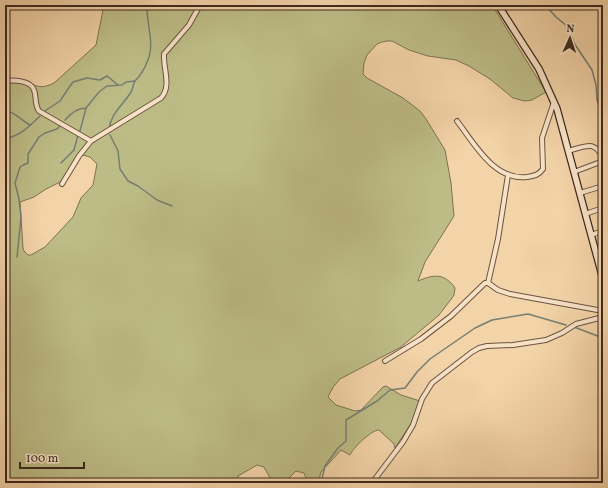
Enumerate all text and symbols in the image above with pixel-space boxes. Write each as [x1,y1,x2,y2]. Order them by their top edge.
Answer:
north arrow [550,18,590,58]
text: N [566,22,575,37]
scale bar [20,444,84,470]
text: 100 m [26,451,59,467]

